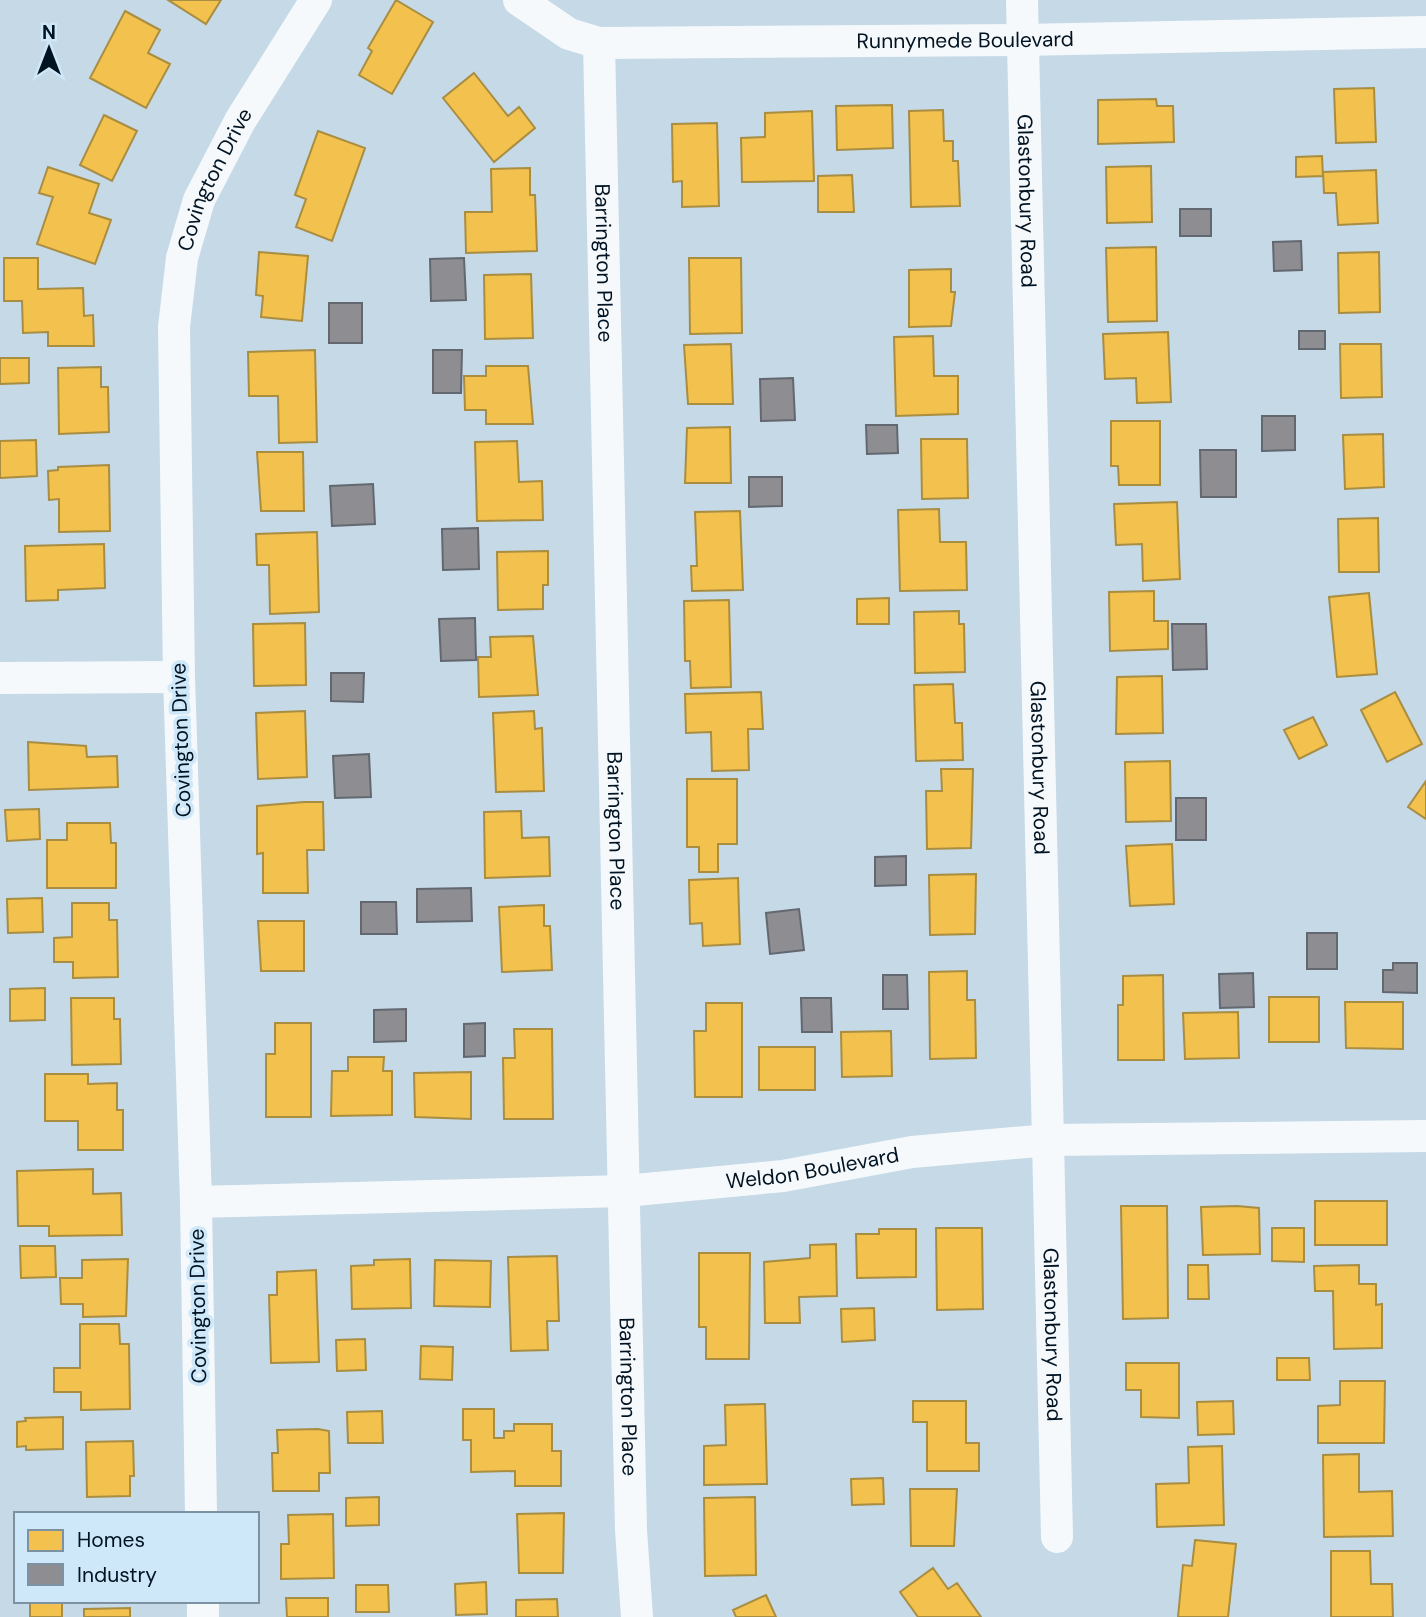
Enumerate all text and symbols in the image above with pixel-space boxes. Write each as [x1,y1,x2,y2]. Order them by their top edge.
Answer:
north arrow [14,14,84,84]
text: N [42,20,56,45]
street label: Runnymede Boulevard [856,25,1074,55]
street label: Covington Drive [171,102,259,254]
street label: Glastonbury Road [1011,114,1043,288]
street label: Barrington Place [588,183,619,343]
street label: Covington Drive [164,662,198,818]
street label: Glastonbury Road [1024,681,1055,855]
street label: Barrington Place [600,751,632,911]
street label: Weldon Boulevard [725,1141,901,1195]
street label: Covington Drive [183,1228,213,1384]
street label: Glastonbury Road [1036,1247,1068,1422]
street label: Barrington Place [612,1317,644,1476]
legend [14,1512,259,1603]
text: Homes [77,1526,145,1554]
text: Industry [77,1561,157,1589]

